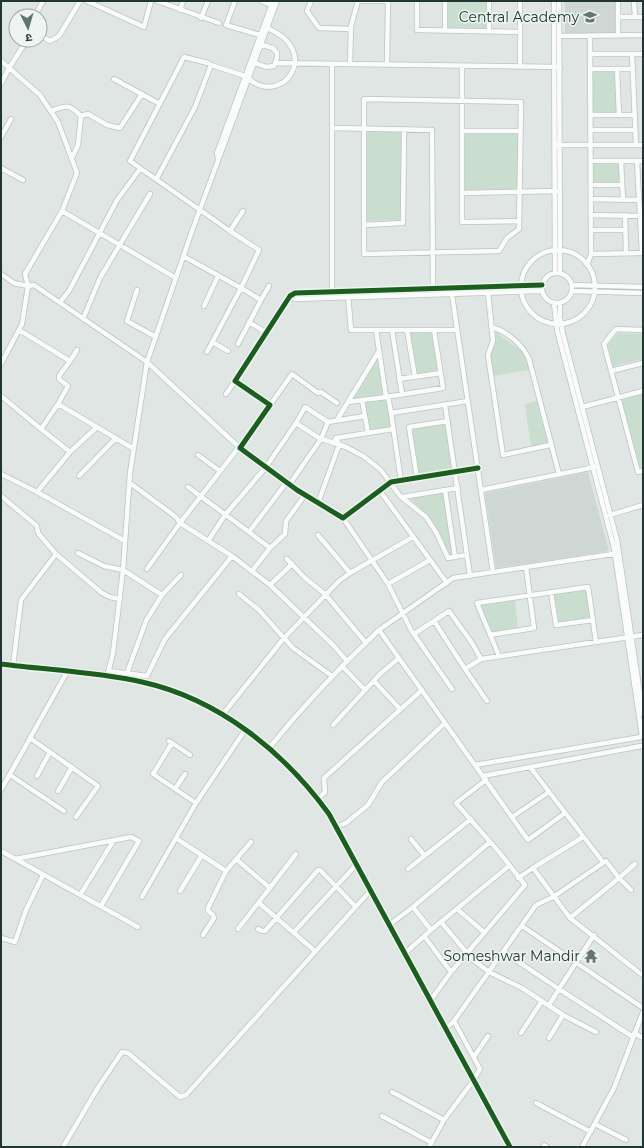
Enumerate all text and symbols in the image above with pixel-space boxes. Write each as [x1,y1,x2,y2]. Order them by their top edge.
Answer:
north arrow [8,8,48,48]
place label: Central Academy [459,8,579,26]
school or university icon: Central Academy [582,9,598,25]
text: उ [24,31,33,45]
place label: Someshwar Mandir [444,947,580,965]
temple icon: Someshwar Mandir [583,948,599,964]

